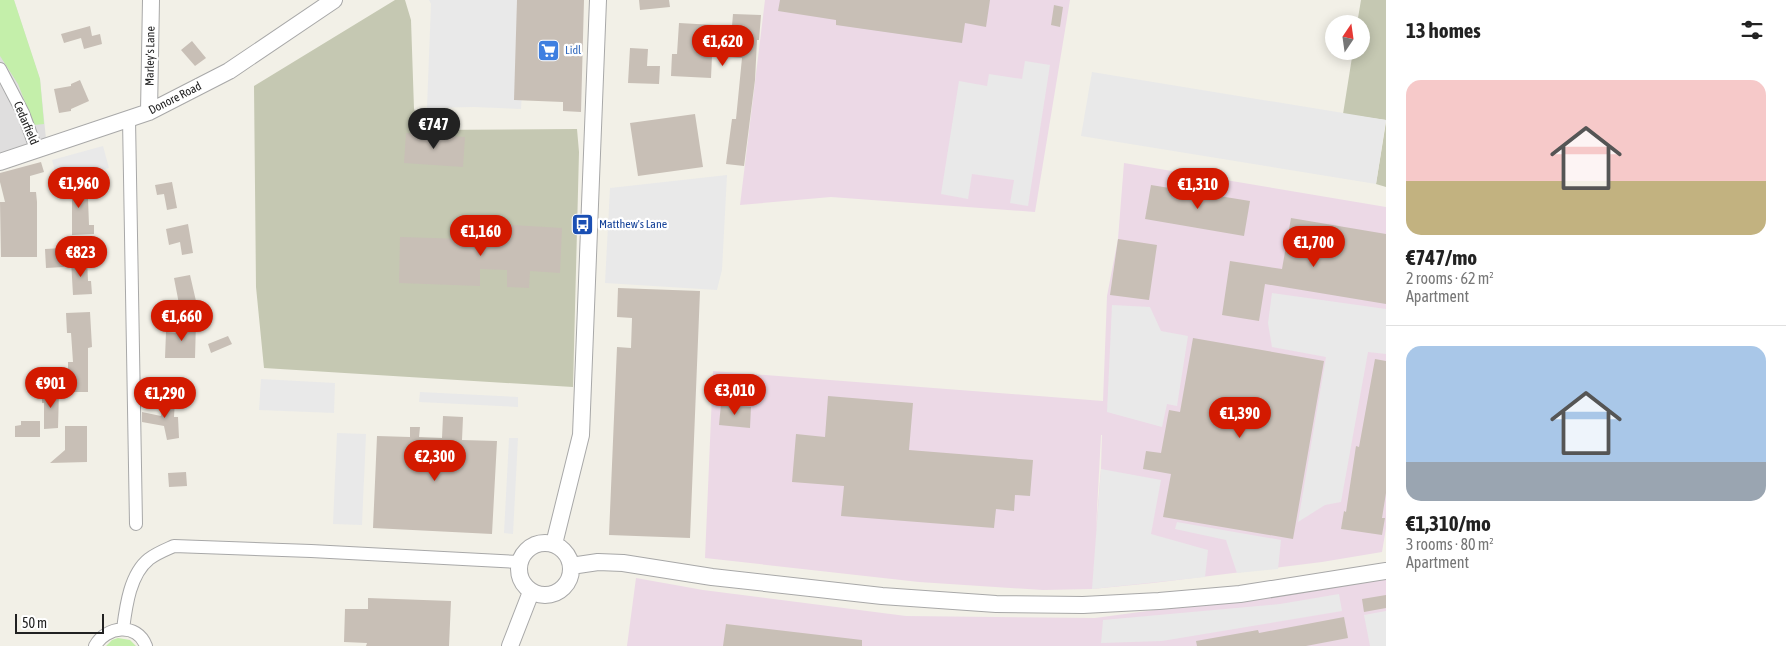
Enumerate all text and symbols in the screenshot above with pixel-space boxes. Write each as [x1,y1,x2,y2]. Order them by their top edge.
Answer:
north arrow [1325,15,1370,60]
map controls [1325,15,1370,60]
icon: filters [1738,16,1766,44]
text: 13 homes [1406,18,1481,42]
pin: €1,620 [682,24,764,67]
street label: Marley's Lane [142,26,158,86]
text: €1,620 [703,32,743,50]
supermarket icon: Lidl [537,38,561,62]
place label: Lidl [565,43,582,57]
street label: Donore Road [146,79,204,117]
street label: Cedarfield [11,99,41,147]
pin: €747 [404,108,464,150]
icon: home [1541,113,1631,203]
text: €747 [419,115,449,133]
pin: €1,960 [38,166,120,209]
pin: €1,310 [1157,168,1239,210]
text: €1,960 [59,174,99,192]
text: €1,310 [1178,175,1218,193]
bus stop icon: Matthew's Lane [571,212,595,236]
pin: €1,160 [440,214,522,257]
place label: Matthew's Lane [599,217,667,231]
text: €1,160 [461,222,501,240]
pin: €1,700 [1273,226,1355,268]
text: €1,700 [1294,233,1334,251]
pin: €823 [51,236,111,278]
text: €823 [66,243,96,261]
text: €747/mo [1406,245,1477,269]
text: 2 rooms · 62 m² [1406,269,1494,287]
text: Apartment [1406,287,1469,305]
pin: €1,660 [141,300,223,342]
text: €1,660 [162,307,202,325]
pin: €901 [21,366,81,409]
text: €901 [36,374,66,392]
pin: €3,010 [694,374,776,416]
pin: €1,290 [124,376,206,419]
icon: home [1541,378,1631,468]
text: €3,010 [715,381,755,399]
text: €1,290 [145,384,185,402]
pin: €1,390 [1199,396,1281,439]
text: €1,390 [1220,404,1260,422]
pin: €2,300 [394,440,476,482]
text: €2,300 [415,447,455,465]
text: €1,310/mo [1406,511,1491,535]
text: 3 rooms · 80 m² [1406,535,1494,553]
text: Apartment [1406,553,1469,571]
scale bar [15,611,104,634]
text: 50 m [22,615,47,631]

